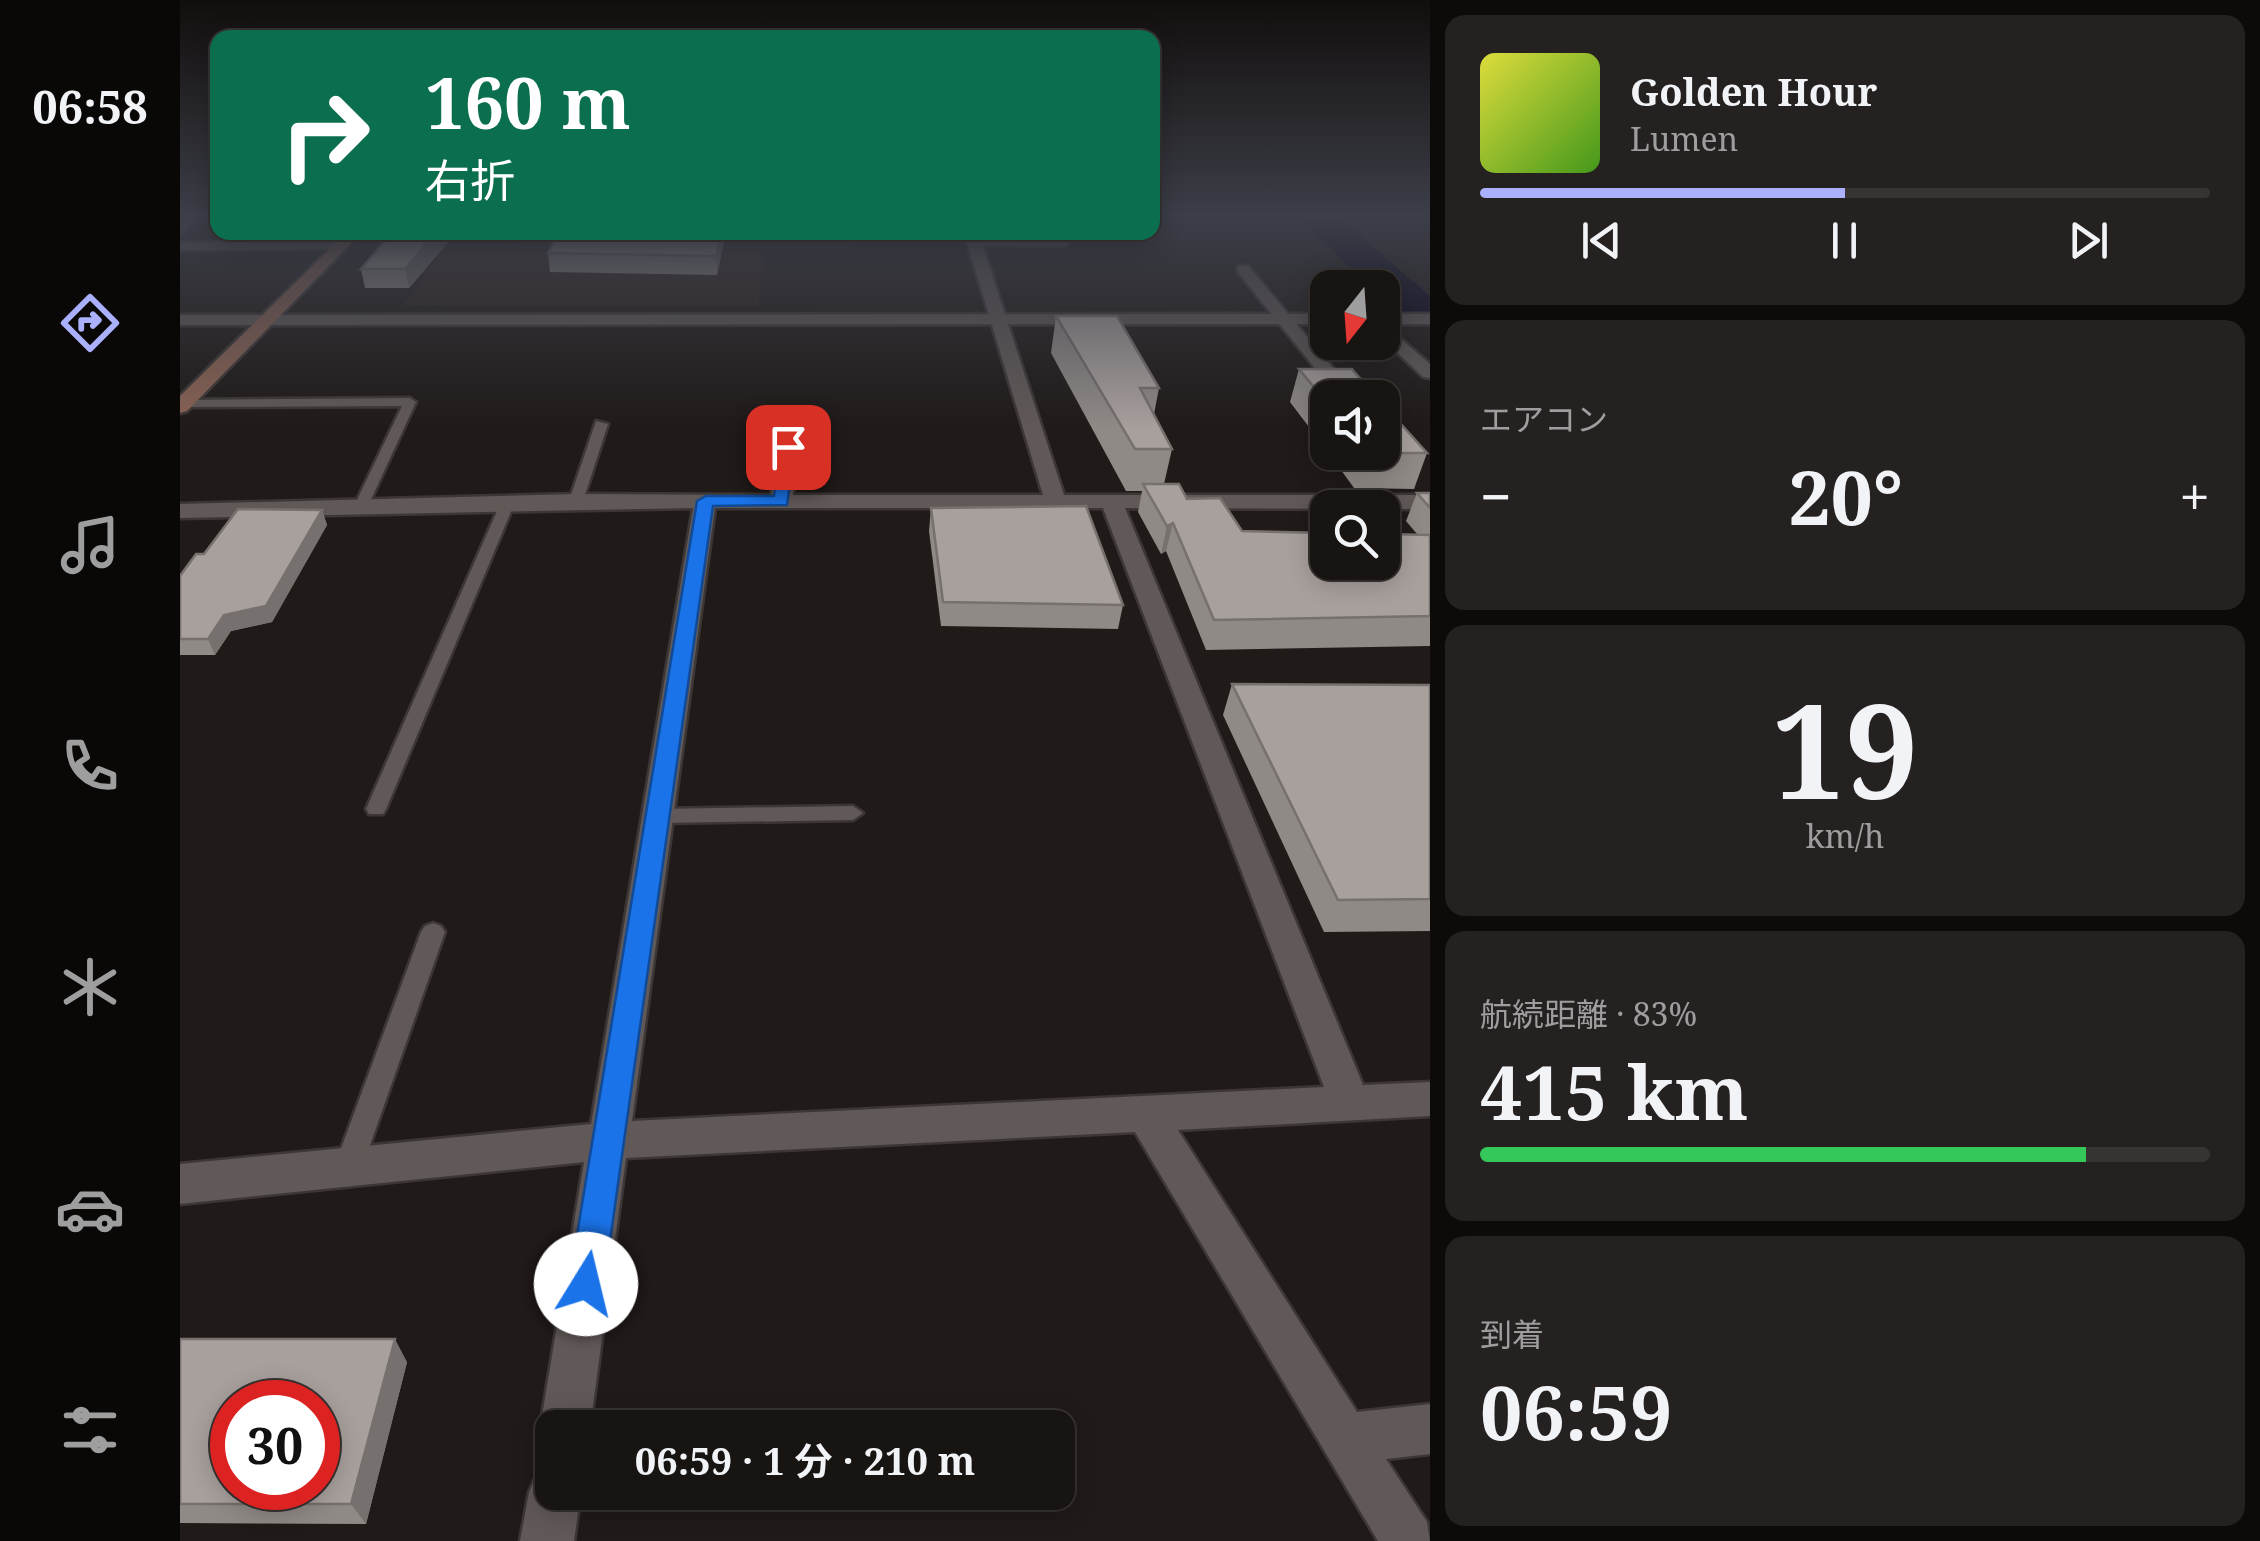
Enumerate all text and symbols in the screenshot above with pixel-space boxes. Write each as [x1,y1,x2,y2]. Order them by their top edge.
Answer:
text: 160 m [425,54,631,150]
text: Golden Hour [1630,65,1877,117]
icon: right [260,70,390,200]
text: 06:58 [32,76,148,137]
text: Lumen [1630,117,1738,160]
text: 右折 [425,149,515,210]
icon: previous [1574,213,1629,268]
icon: pause [1817,213,1872,268]
icon: next [2061,213,2116,268]
north arrow [1310,270,1400,360]
map controls [1310,270,1400,580]
icon: directions [55,288,125,358]
button: sound [1310,380,1400,470]
text: エアコン [1480,397,1608,440]
pin [746,405,831,490]
icon: arrive [761,420,816,475]
text: 20° [1788,445,1903,547]
text: − [1480,458,1512,533]
text: + [2179,458,2210,533]
button: search [1310,490,1400,580]
icon: music [55,510,125,580]
text: 19 [1772,660,1918,837]
icon: phone [55,731,125,801]
text: km/h [1806,814,1884,857]
icon: climate [55,952,125,1022]
text: 航続距離 · 83% [1480,992,1697,1035]
text: 415 km [1480,1040,1748,1142]
icon: car [55,1174,125,1244]
position arrow [534,1232,638,1336]
text: 到着 [1480,1312,1544,1355]
text: 06:59 [1480,1360,1672,1462]
speed limit sign: 30 [210,1380,340,1510]
icon: filters [55,1395,125,1465]
text: 06:59 · 1 分 · 210 m [635,1434,975,1486]

